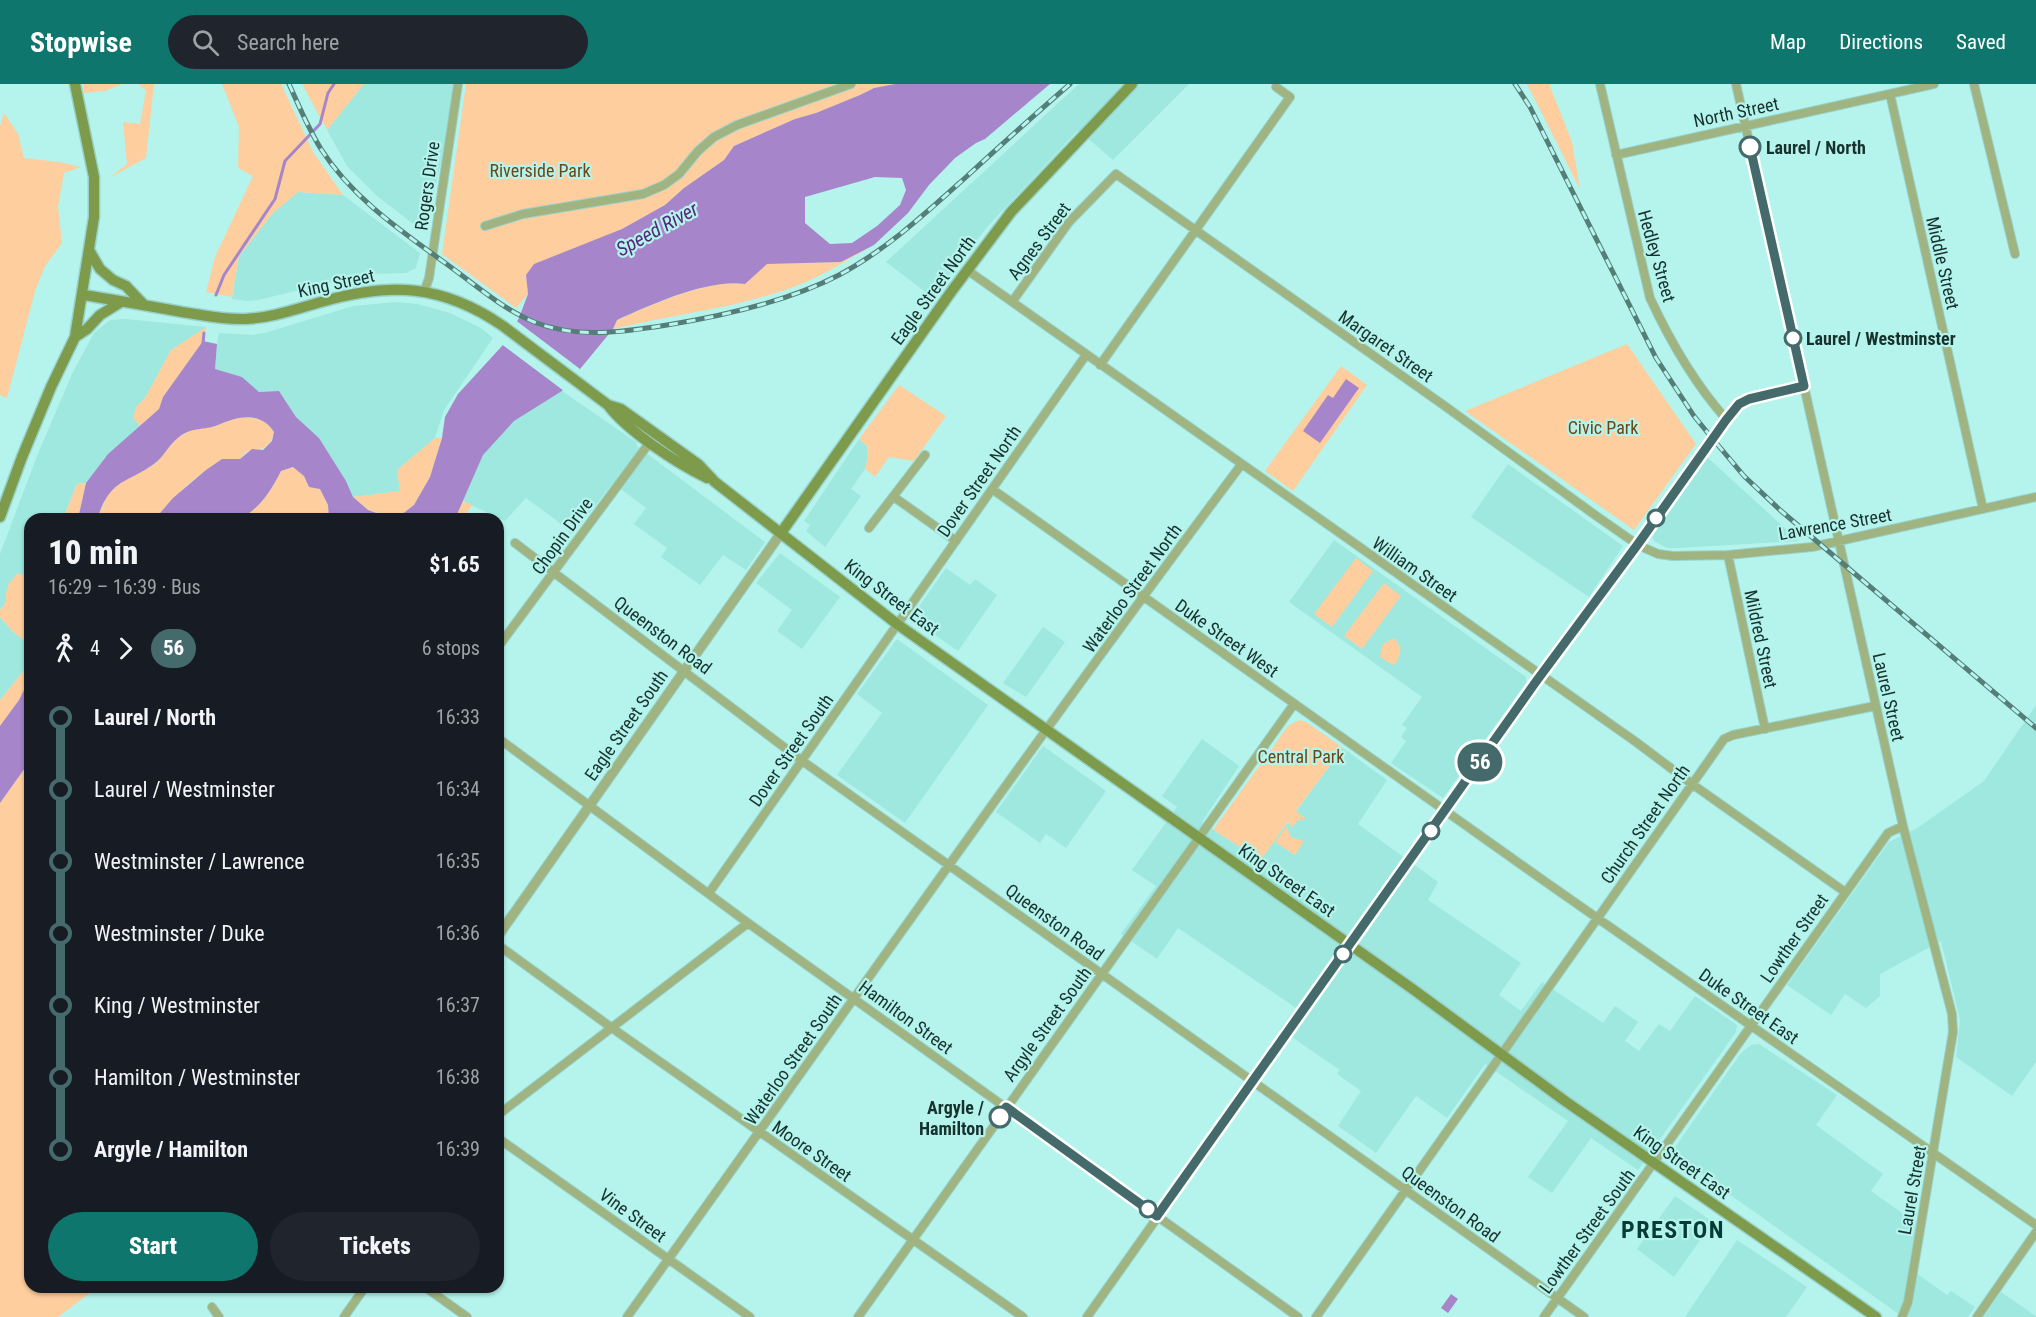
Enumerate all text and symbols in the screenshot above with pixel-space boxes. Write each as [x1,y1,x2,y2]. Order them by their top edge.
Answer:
search box [168,15,588,69]
text: Stopwise [30,26,132,59]
icon: search [189,26,222,59]
text: Search here [237,30,339,55]
text: Map [1770,30,1806,54]
text: Directions [1839,30,1923,54]
text: Saved [1956,30,2006,54]
street label: North Street [1692,93,1780,131]
marker: Laurel / North [1739,136,1761,158]
place label: Laurel / North [1766,137,1866,158]
street label: Rogers Drive [410,140,444,232]
park label: Riverside Park [489,160,591,181]
water label: Speed River [612,196,703,261]
street label: Agnes Street [1003,198,1075,284]
street label: Hedley Street [1634,208,1680,304]
street label: Middle Street [1922,215,1964,311]
street label: Eagle Street North [886,231,980,349]
street label: King Street [296,265,376,301]
street label: Margaret Street [1335,306,1437,386]
place label: Laurel / Westminster [1806,328,1956,349]
marker: Laurel / Westminster [1784,329,1802,347]
park label: Civic Park [1568,417,1638,438]
street label: Dover Street North [933,421,1025,541]
street label: Chopin Drive [527,494,597,578]
street label: Lawrence Street [1777,504,1893,544]
unlabelled marker [1647,509,1665,527]
street label: Waterloo Street North [1078,520,1186,656]
street label: William Street [1369,532,1461,606]
text: 10 min [48,533,138,572]
text: $1.65 [429,552,480,577]
street label: King Street East [841,555,943,639]
text: 16:29 – 16:39 · Bus [48,575,201,599]
street label: Mildred Street [1740,588,1782,690]
street label: Queenston Road [610,592,716,678]
street label: Duke Street West [1171,595,1283,681]
icon: walk [48,632,81,665]
icon: forward [109,632,142,665]
text: 4 [90,636,100,660]
text: 56 [163,636,184,660]
text: 6 stops [422,636,480,660]
street label: Laurel Street [1869,651,1909,743]
street label: Eagle Street South [580,666,672,784]
street label: Dover Street South [744,690,838,810]
text: Laurel / North [94,705,216,730]
text: 16:33 [436,705,480,729]
line badge: 56 [1453,742,1507,782]
park label: Central Park [1258,746,1344,767]
text: 56 [1469,750,1491,774]
street label: Church Street North [1596,760,1694,888]
text: Laurel / Westminster [94,777,275,802]
text: 16:34 [436,777,480,801]
unlabelled marker [1422,822,1440,840]
street label: King Street East [1235,839,1339,921]
text: Westminster / Lawrence [94,849,305,874]
text: 16:35 [436,849,480,873]
street label: Queenston Road [1002,879,1108,965]
street label: Lowther Street [1756,890,1832,986]
text: Westminster / Duke [94,921,265,946]
text: 16:36 [436,921,480,945]
unlabelled marker [1334,945,1352,963]
street label: Argyle Street South [998,963,1096,1085]
street label: Duke Street East [1695,964,1803,1048]
street label: Hamilton Street [855,976,957,1058]
street label: Waterloo Street South [740,989,846,1129]
text: King / Westminster [94,993,260,1018]
text: 16:37 [436,993,480,1017]
text: Hamilton / Westminster [94,1065,300,1090]
text: 16:38 [436,1065,480,1089]
place label: Argyle / Hamilton [919,1097,984,1139]
marker: Argyle / Hamilton [989,1106,1011,1128]
street label: Moore Street [768,1116,856,1186]
street label: King Street East [1630,1121,1734,1203]
text: Argyle / Hamilton [94,1137,248,1162]
text: 16:39 [436,1137,480,1161]
street label: Laurel Street [1894,1144,1930,1236]
street label: Queenston Road [1398,1161,1504,1247]
street label: Lowther Street South [1535,1165,1639,1297]
street label: Vine Street [595,1184,671,1246]
unlabelled marker [1139,1200,1157,1218]
button: Start [48,1212,258,1281]
button: Tickets [270,1212,480,1281]
district label: PRESTON [1621,1216,1725,1244]

